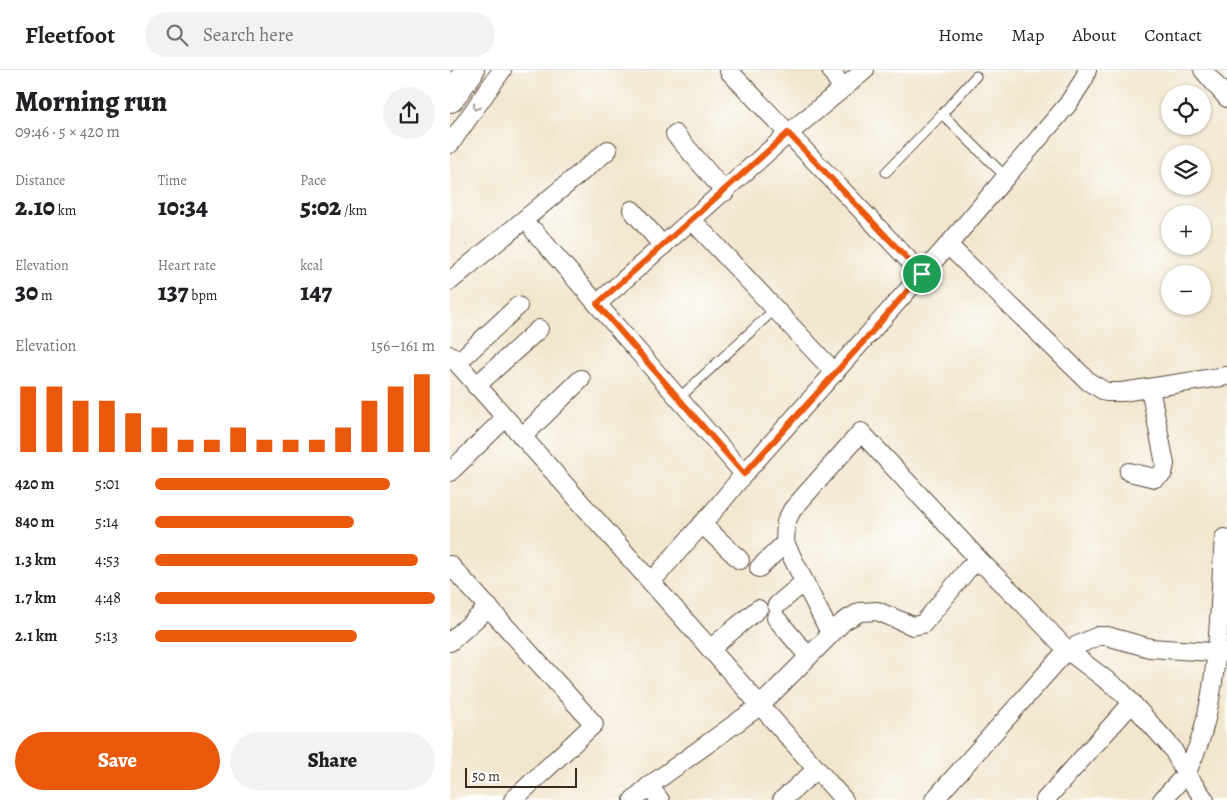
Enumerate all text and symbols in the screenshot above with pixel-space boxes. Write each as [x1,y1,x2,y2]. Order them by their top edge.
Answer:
search box [145,12,495,57]
text: Fleetfoot [25,19,115,51]
icon: search [163,21,191,49]
text: Search here [203,22,293,48]
text: Home [938,23,983,47]
text: Map [1011,23,1044,47]
text: About [1072,23,1116,47]
text: Contact [1144,23,1202,47]
text: Morning run [15,83,167,121]
map controls [1161,85,1211,315]
button: locate [1161,85,1211,135]
button: share [383,87,435,139]
one-way arrow [473,101,482,111]
text: 09:46 · 5 × 420 m [15,121,120,143]
button: layers [1161,145,1211,195]
text: Distance [15,171,65,190]
text: Time [158,171,187,190]
text: Pace [300,171,326,190]
text: 2.10 [15,190,55,224]
text: 10:34 [158,190,208,224]
text: 5:02 [300,190,341,224]
text: km [55,201,76,220]
text: /km [341,201,367,220]
button: + [1161,205,1211,255]
pin [901,253,943,295]
text: Elevation [15,256,69,275]
text: Heart rate [158,256,216,275]
text: kcal [300,256,323,275]
icon: arrive [908,260,936,288]
button: − [1161,265,1211,315]
text: 30 [15,275,38,309]
text: 137 [158,275,189,309]
text: 147 [300,275,332,309]
text: m [38,286,53,305]
text: bpm [189,286,217,305]
text: Elevation [15,335,76,357]
text: 156–161 m [371,335,435,357]
text: 420 m [15,473,55,495]
text: 5:01 [95,473,120,495]
text: 840 m [15,511,54,533]
text: 5:14 [95,511,118,533]
text: 1.3 km [15,549,56,571]
text: 4:53 [95,549,120,571]
text: 1.7 km [15,587,56,609]
text: 4:48 [95,587,121,609]
text: 2.1 km [15,625,57,647]
text: 5:13 [95,625,118,647]
button: Save [15,732,220,790]
button: Share [230,732,435,790]
scale bar [465,765,578,788]
text: 50 m [472,767,500,786]

